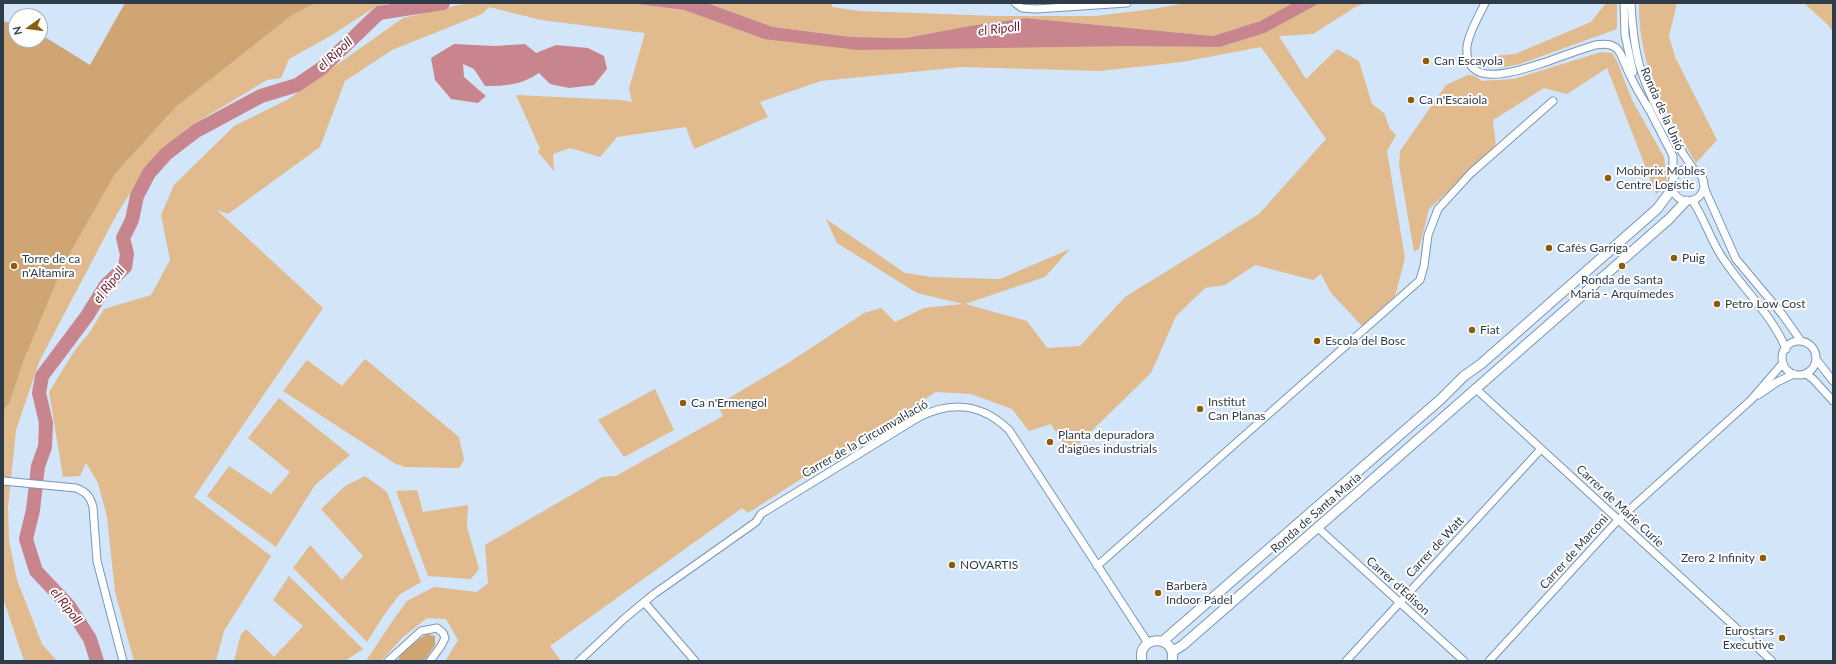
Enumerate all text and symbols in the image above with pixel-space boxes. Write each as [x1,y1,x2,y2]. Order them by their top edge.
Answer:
north arrow [8,8,48,48]
water label: el Ripoll [977,19,1021,39]
text: N [10,25,24,36]
water label: el Ripoll [314,34,356,74]
place label: Can Escayola [1434,54,1503,68]
marker: Can Escayola [1421,56,1431,66]
street label: Ronda de la Unió [1637,65,1687,153]
place label: Ca n'Escaiola [1419,93,1487,107]
marker: Ca n'Escaiola [1406,95,1416,105]
place label: Mobiprix Mobles Centre Logístic [1616,164,1705,192]
marker: Mobiprix Mobles Centre Logístic [1603,173,1613,183]
place label: Cafés Garriga [1557,241,1628,255]
marker: Cafés Garriga [1544,243,1554,253]
place label: Puig [1682,251,1705,265]
place label: Torre de ca n'Altamira [22,252,80,280]
marker: Puig [1669,253,1679,263]
marker: Torre de ca n'Altamira [9,261,19,271]
marker: Ronda de Santa Maria - Arquímedes [1617,261,1627,271]
water label: el Ripoll [90,264,128,306]
place label: Ronda de Santa Maria - Arquímedes [1570,273,1674,301]
place label: Petro Low Cost [1725,297,1806,311]
marker: Petro Low Cost [1712,299,1722,309]
place label: Fiat [1480,323,1500,337]
marker: Fiat [1467,325,1477,335]
place label: Escola del Bosc [1325,334,1406,348]
marker: Escola del Bosc [1312,336,1322,346]
place label: Institut Can Planas [1208,395,1266,423]
place label: Ca n'Ermengol [691,396,767,410]
street label: Carrer de la Circumval·lació [800,397,930,481]
marker: Ca n'Ermengol [678,398,688,408]
marker: Institut Can Planas [1195,404,1205,414]
place label: Planta depuradora d'aigües industrials [1058,428,1157,456]
marker: Planta depuradora d'aigües industrials [1045,437,1055,447]
street label: Carrer de Marie Curie [1573,462,1667,550]
street label: Ronda de Santa Maria [1268,470,1364,556]
street label: Carrer de Marconi [1537,512,1611,592]
street label: Carrer de Watt [1403,513,1467,581]
place label: Zero 2 Infinity [1681,551,1755,565]
marker: Zero 2 Infinity [1758,553,1768,563]
street label: Carrer d'Edison [1363,554,1433,618]
place label: NOVARTIS [960,558,1018,572]
marker: NOVARTIS [947,560,957,570]
place label: Barberà Indoor Pádel [1166,579,1233,607]
water label: el Ripoll [47,585,85,627]
marker: Barberà Indoor Pádel [1153,588,1163,598]
place label: Eurostars Executive [1723,624,1774,652]
marker: Eurostars Executive [1777,633,1787,643]

